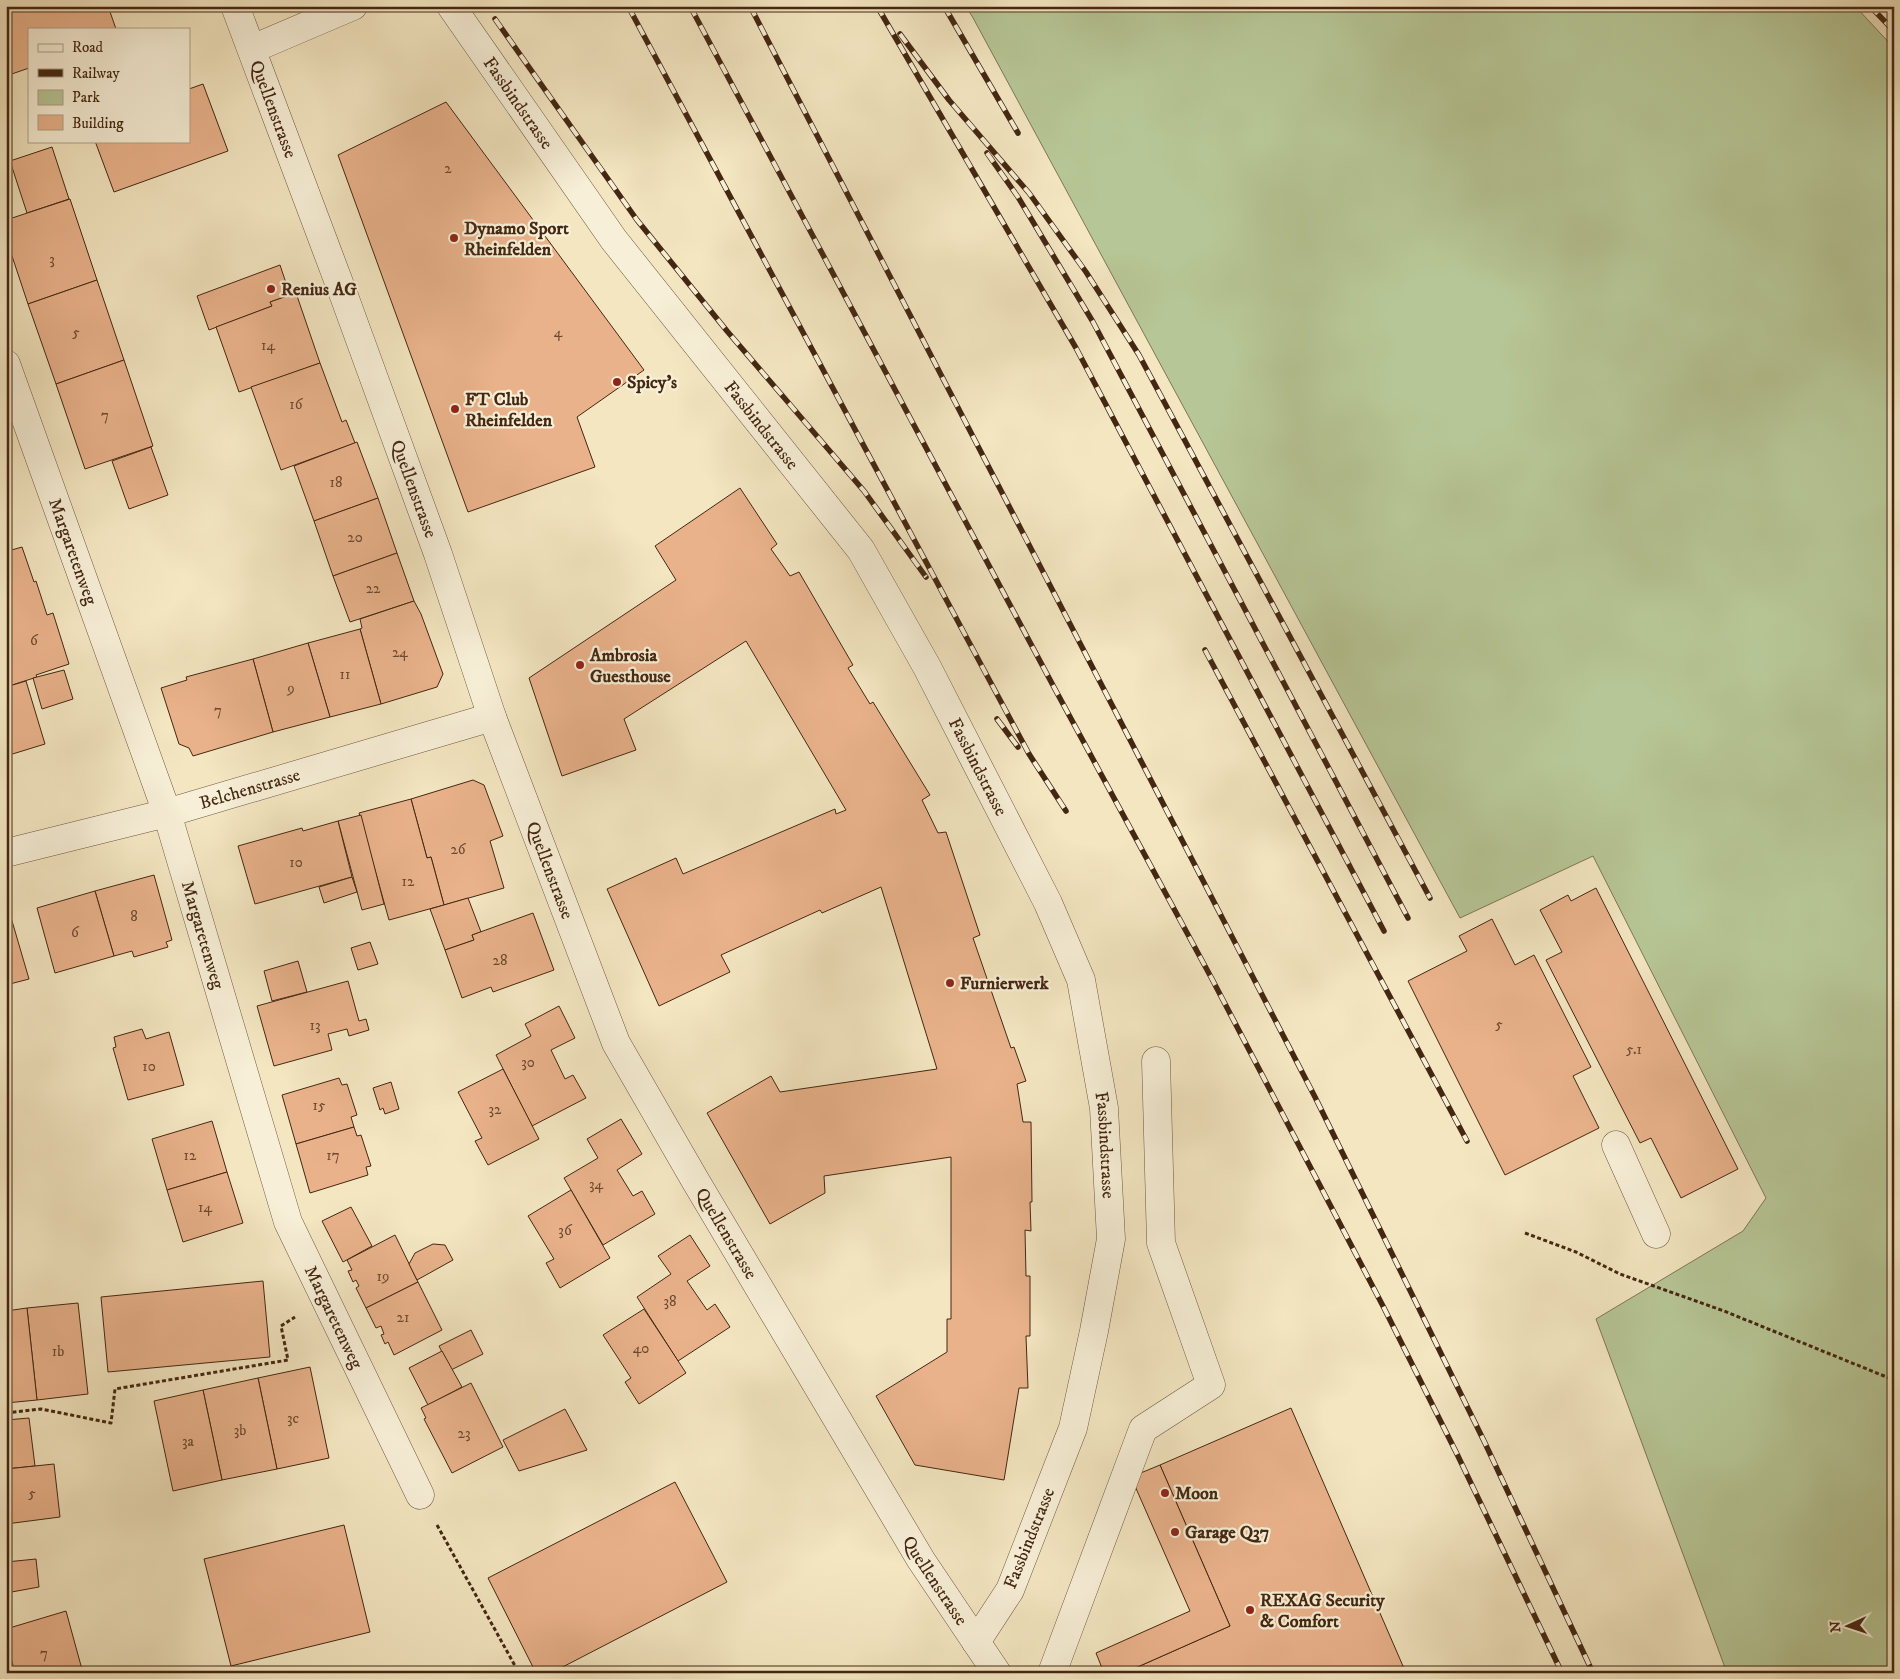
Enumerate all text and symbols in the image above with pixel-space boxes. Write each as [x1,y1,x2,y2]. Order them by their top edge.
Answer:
legend [28,28,190,142]
text: Road [72,38,104,57]
street label: Fassbindstrasse [478,53,557,154]
street label: Quellenstrasse [244,57,301,161]
text: Railway [72,64,120,83]
text: Park [72,88,101,107]
text: Building [72,114,124,133]
house number: 2 [444,159,452,178]
place label: Dynamo Sport Rheinfelden [464,218,569,261]
marker: Dynamo Sport Rheinfelden [448,232,460,244]
house number: 3 [49,250,55,269]
place label: Renius AG [281,279,357,301]
marker: Renius AG [265,283,277,295]
house number: 5 [72,323,80,342]
house number: 4 [554,323,563,342]
house number: 14 [261,336,275,355]
place label: Spicy's [627,372,677,394]
marker: Spicy's [611,376,623,388]
street label: Fassbindstrasse [719,377,803,475]
place label: FT Club Rheinfelden [465,389,553,432]
house number: 16 [289,395,304,414]
marker: FT Club Rheinfelden [449,403,461,415]
house number: 7 [101,406,109,425]
street label: Quellenstrasse [385,437,441,541]
house number: 18 [329,473,343,492]
street label: Margaretenweg [43,495,102,608]
house number: 20 [347,528,363,547]
house number: 22 [366,579,381,598]
house number: 6 [30,631,39,650]
house number: 24 [392,643,408,662]
place label: Ambrosia Guesthouse [589,645,671,688]
marker: Ambrosia Guesthouse [574,659,586,671]
house number: 11 [339,665,351,684]
house number: 9 [286,679,295,698]
house number: 7 [214,701,222,720]
street label: Fassbindstrasse [943,714,1012,820]
street label: Belchenstrasse [197,764,303,815]
street label: Quellenstrasse [521,819,578,922]
house number: 26 [450,840,467,859]
house number: 10 [289,853,303,872]
house number: 12 [402,872,415,891]
street label: Margaretenweg [176,878,229,992]
house number: 8 [130,907,138,926]
house number: 6 [71,923,80,942]
house number: 28 [493,951,507,970]
place label: Furnierwerk [960,973,1050,995]
marker: Furnierwerk [944,977,956,989]
house number: 5 [1495,1015,1503,1034]
house number: 13 [309,1016,321,1035]
house number: 5.1 [1626,1040,1642,1059]
house number: 30 [521,1053,535,1072]
house number: 10 [142,1057,156,1076]
street label: Fassbindstrasse [1089,1090,1119,1199]
house number: 15 [313,1096,326,1115]
house number: 32 [489,1100,502,1119]
house number: 12 [184,1146,197,1165]
house number: 17 [326,1146,340,1165]
house number: 34 [589,1175,603,1194]
street label: Quellenstrasse [690,1184,762,1284]
house number: 14 [198,1198,212,1217]
house number: 36 [558,1221,573,1240]
street label: Margaretenweg [299,1262,367,1373]
house number: 19 [377,1267,389,1286]
house number: 38 [663,1292,677,1311]
house number: 21 [397,1308,409,1327]
house number: 40 [633,1339,649,1358]
house number: 1b [52,1342,64,1361]
house number: 3c [287,1409,300,1428]
house number: 3b [234,1421,246,1440]
house number: 23 [458,1424,470,1443]
house number: 3a [182,1432,195,1451]
place label: Moon [1175,1483,1219,1505]
house number: 5 [28,1484,36,1503]
street label: Fassbindstrasse [1000,1485,1060,1592]
marker: Moon [1159,1487,1171,1499]
place label: Garage Q37 [1185,1522,1269,1544]
marker: Garage Q37 [1169,1526,1181,1538]
street label: Quellenstrasse [897,1532,972,1630]
place label: REXAG Security & Comfort [1260,1590,1385,1633]
north arrow [1822,1602,1872,1652]
marker: REXAG Security & Comfort [1244,1604,1256,1616]
text: N [1827,1620,1845,1633]
house number: 7 [40,1644,48,1663]

